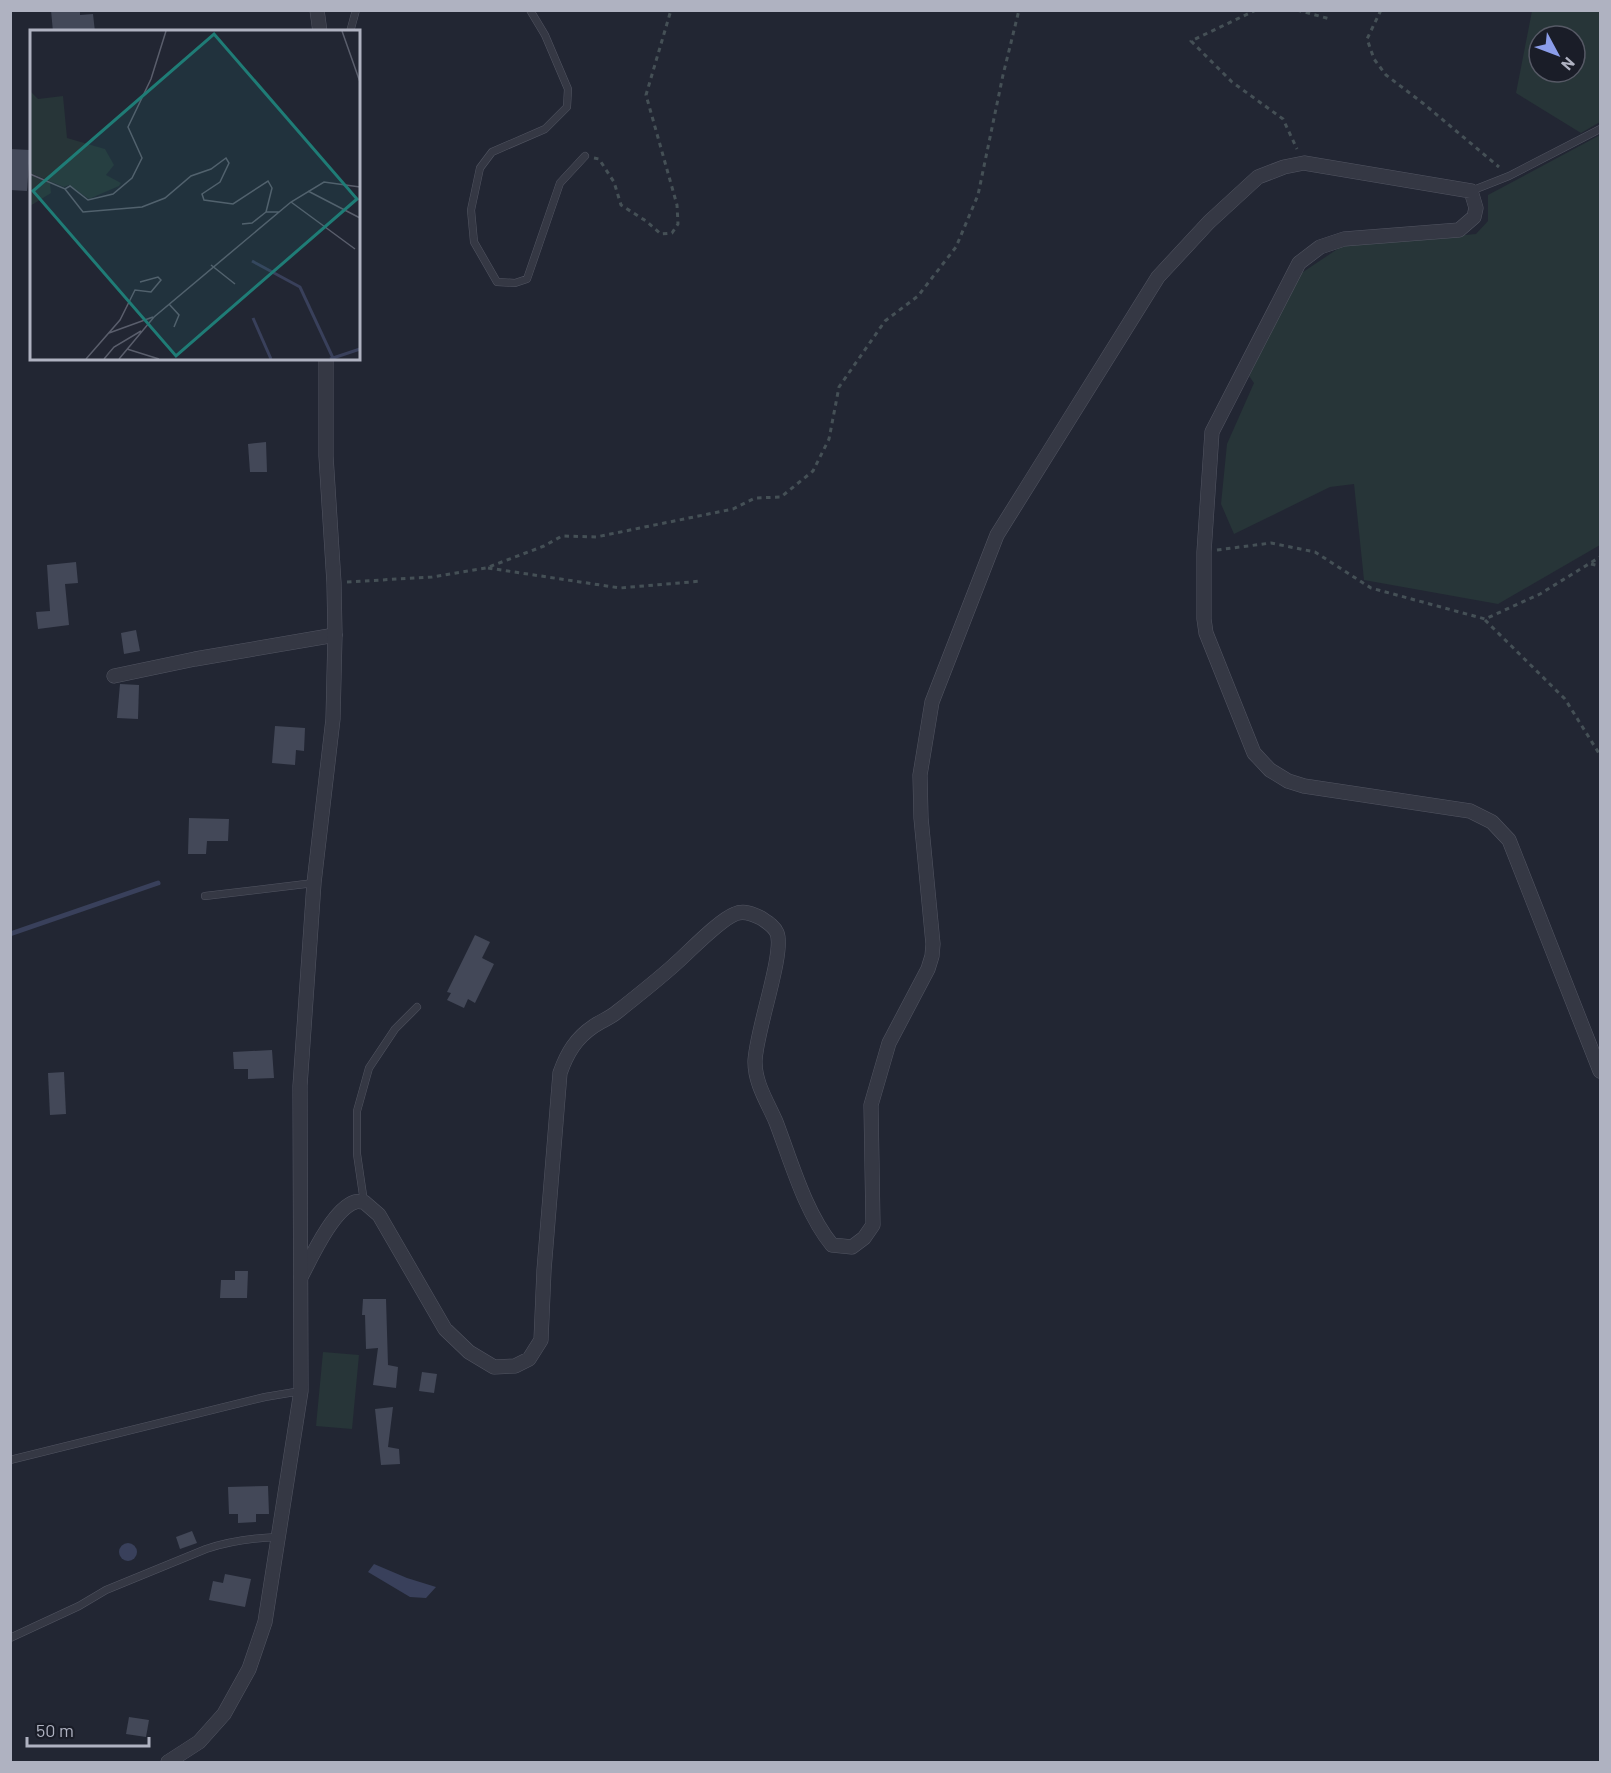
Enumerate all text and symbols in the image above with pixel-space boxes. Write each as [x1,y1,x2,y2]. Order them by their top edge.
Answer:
north arrow [1527,24,1587,84]
inset map [30,30,360,360]
text: N [1558,54,1579,74]
scale bar [27,1710,148,1748]
text: 50 m [36,1719,74,1741]

